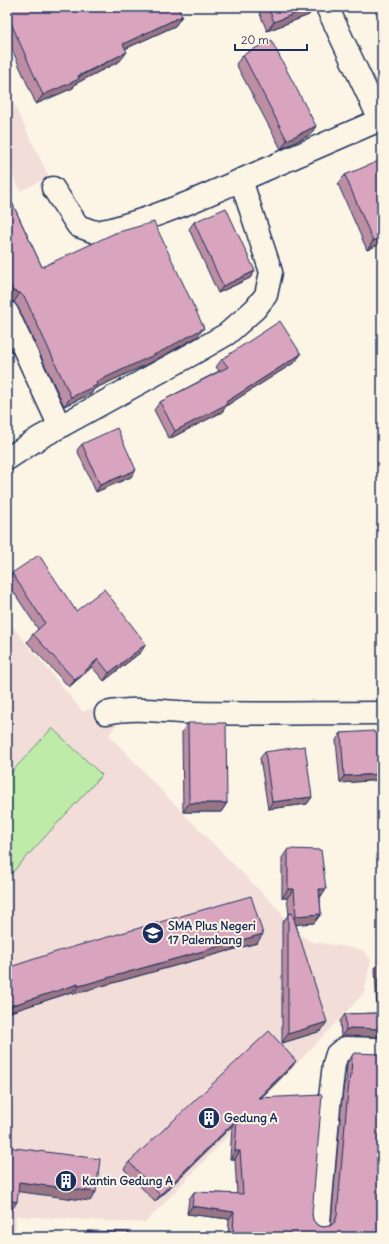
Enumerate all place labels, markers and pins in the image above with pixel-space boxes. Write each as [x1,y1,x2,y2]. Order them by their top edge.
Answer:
place label: SMA Plus Negeri 17 Palembang [168,918,256,948]
school or university icon: SMA Plus Negeri 17 Palembang [140,920,166,946]
building icon: Gedung A [196,1105,222,1131]
place label: Gedung A [224,1110,278,1126]
building icon: Kantin Gedung A [53,1168,79,1194]
place label: Kantin Gedung A [82,1173,173,1189]

